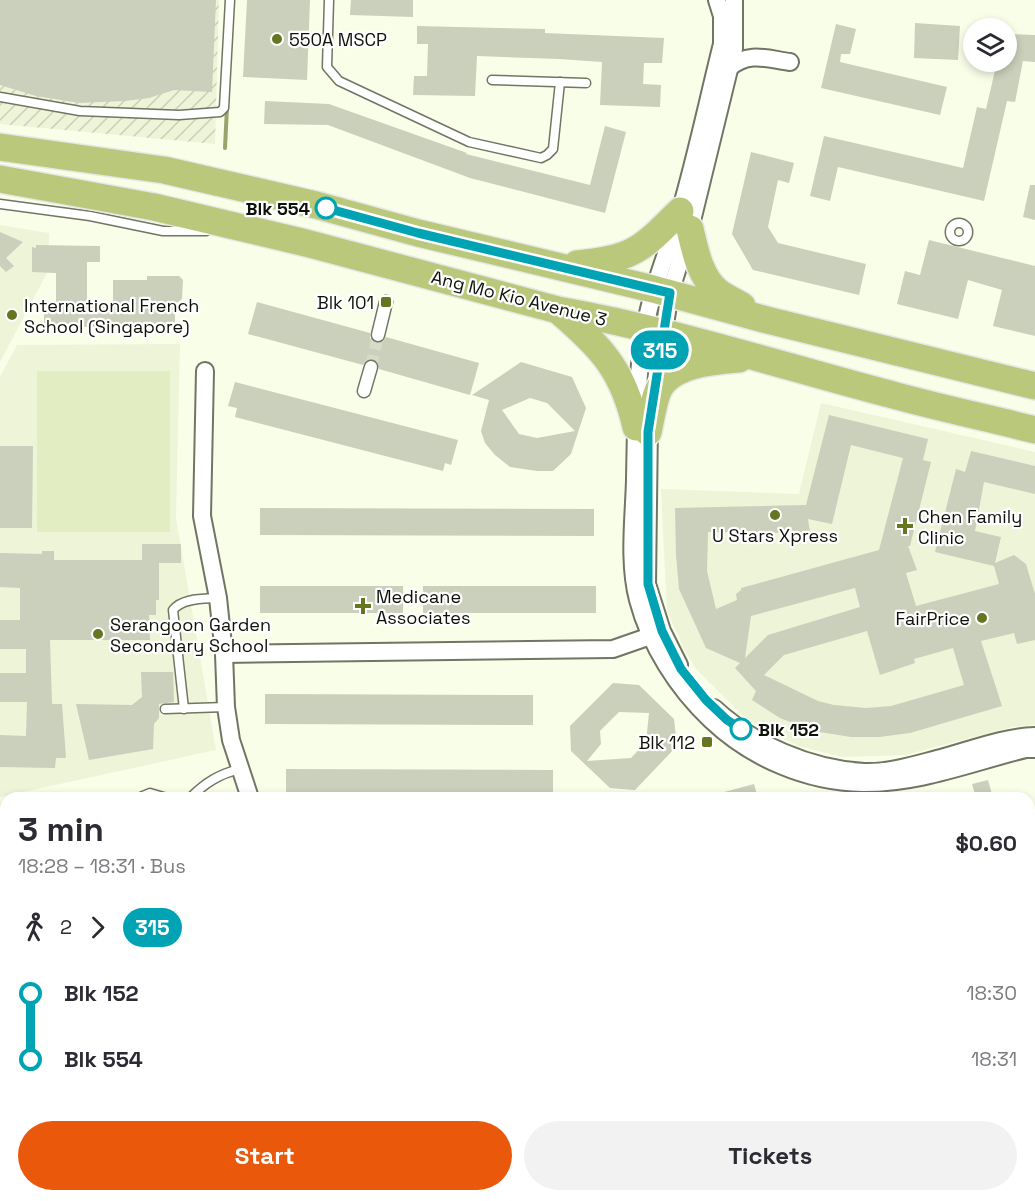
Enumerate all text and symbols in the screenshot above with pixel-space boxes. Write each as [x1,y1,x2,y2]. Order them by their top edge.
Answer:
map controls [963,18,1017,72]
button: layers [963,18,1017,72]
place label: 550A MSCP [289,28,387,51]
marker: 550A MSCP [270,32,284,46]
place label: Blk 554 [245,197,311,220]
marker: Blk 554 [315,197,337,219]
street label: Ang Mo Kio Avenue 3 [429,265,609,331]
place label: Blk 101 [317,291,374,314]
place label: International French School (Singapore) [24,294,199,338]
marker: Blk 101 [379,295,393,309]
marker: International French School (Singapore) [5,308,19,322]
line badge: 315 [626,330,694,370]
text: 315 [643,337,677,364]
place label: Chen Family Clinic [918,505,1022,549]
marker: U Stars Xpress [768,508,782,522]
marker: Chen Family Clinic [896,517,914,535]
place label: U Stars Xpress [712,524,838,547]
place label: Medicane Associates [376,585,471,629]
marker: Medicane Associates [354,597,372,615]
place label: FairPrice [895,607,970,630]
marker: FairPrice [975,611,989,625]
place label: Serangoon Garden Secondary School [110,613,271,657]
marker: Serangoon Garden Secondary School [91,627,105,641]
marker: Blk 152 [730,718,752,740]
place label: Blk 152 [758,718,819,741]
place label: Blk 112 [638,731,695,754]
marker: Blk 112 [700,735,714,749]
text: 3 min [18,809,104,851]
text: $0.60 [955,829,1017,857]
text: 18:28 – 18:31 · Bus [18,853,186,879]
icon: walk [18,911,51,944]
icon: forward [81,911,114,944]
text: 2 [60,914,72,940]
text: 315 [135,914,170,941]
text: Blk 152 [64,979,139,1007]
text: 18:30 [966,980,1017,1006]
text: Blk 554 [64,1045,143,1073]
text: 18:31 [971,1046,1017,1072]
button: Start [18,1121,512,1190]
button: Tickets [524,1121,1017,1190]

